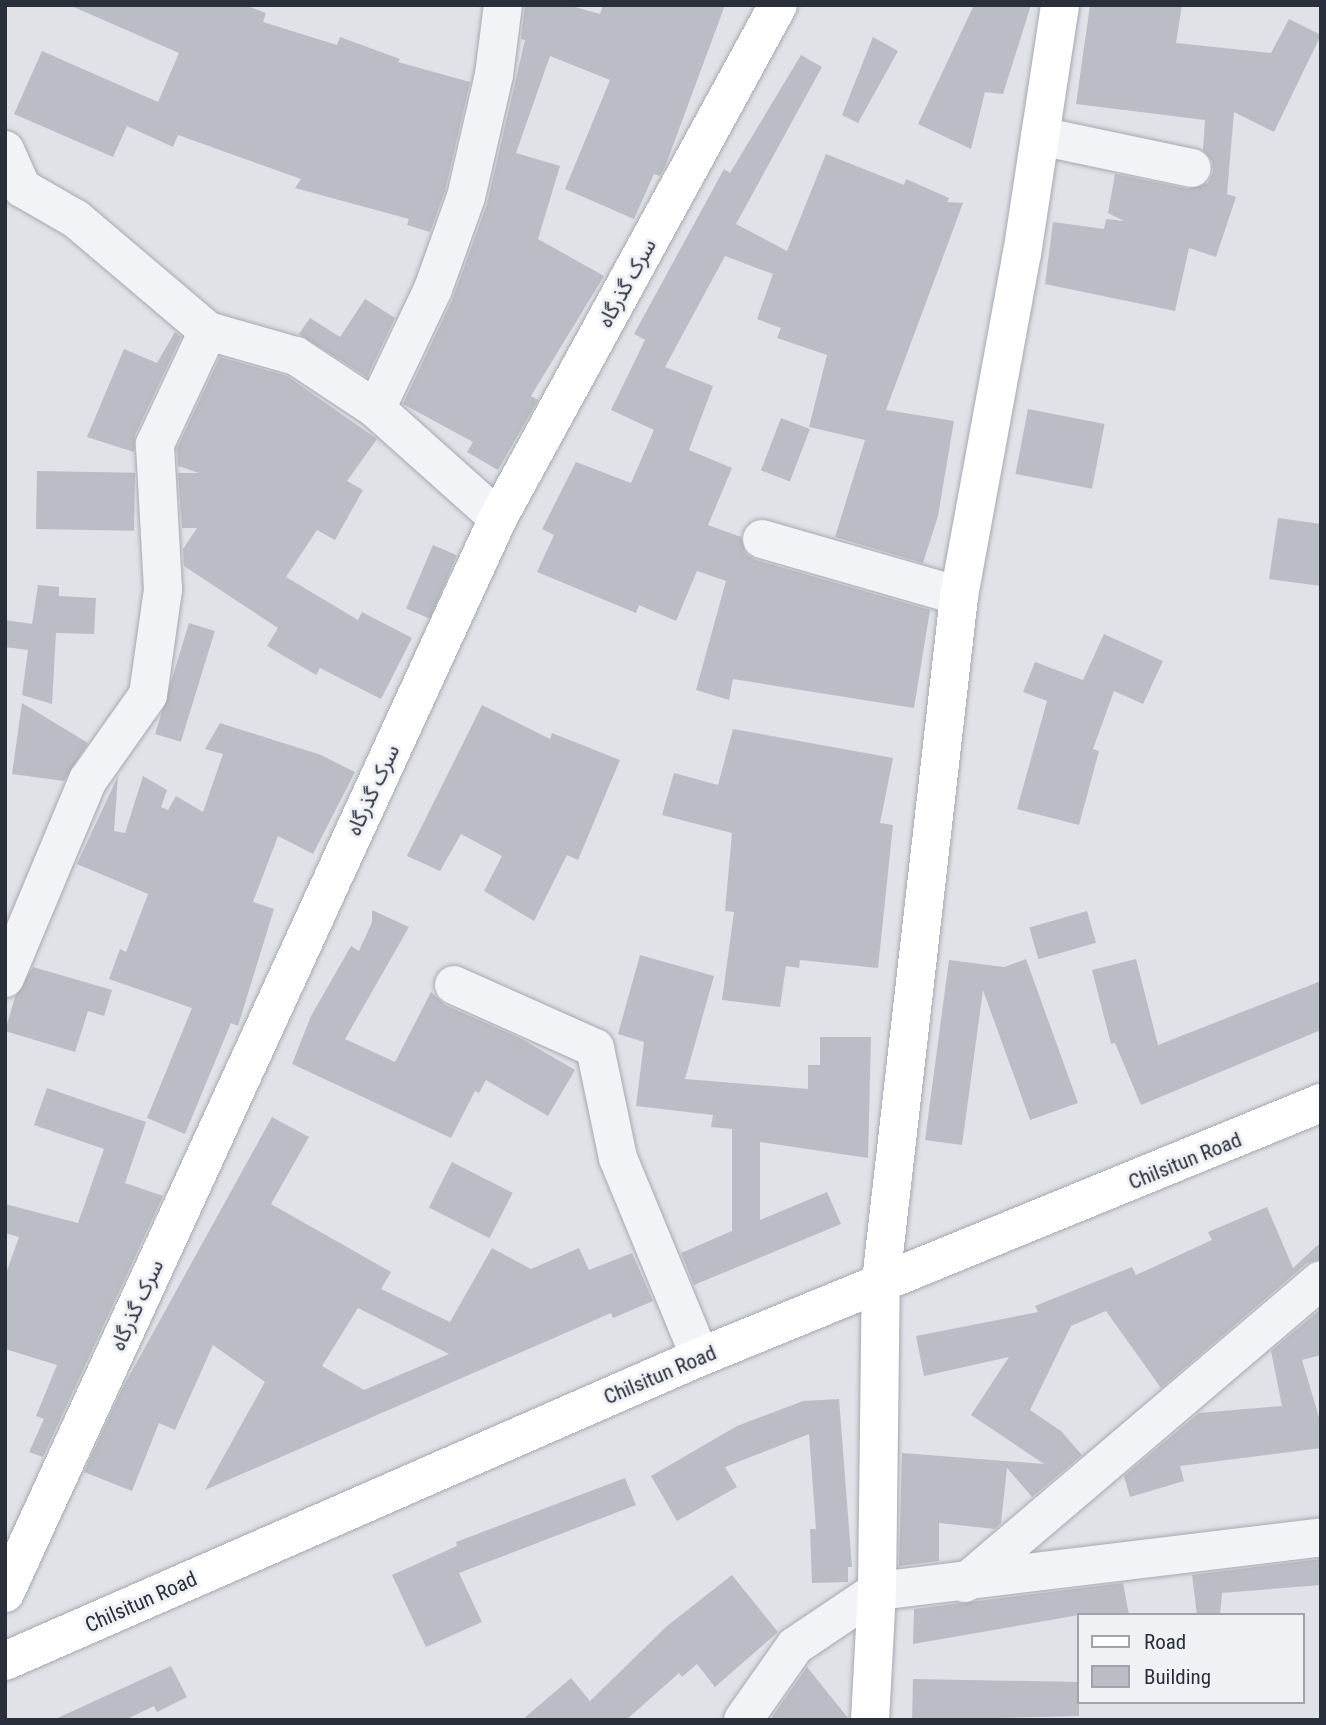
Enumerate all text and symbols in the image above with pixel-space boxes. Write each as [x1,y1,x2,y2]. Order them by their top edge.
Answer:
street label: سرک گذرگاه [592,234,662,332]
street label: سرک گذرگاه [341,741,405,839]
street label: Chilsitun Road [1125,1127,1245,1195]
street label: سرک گذرگاه [105,1256,169,1354]
street label: Chilsitun Road [600,1340,720,1410]
street label: Chilsitun Road [81,1566,201,1638]
legend [1078,1613,1305,1704]
text: Road [1144,1630,1186,1654]
text: Building [1144,1665,1211,1689]

